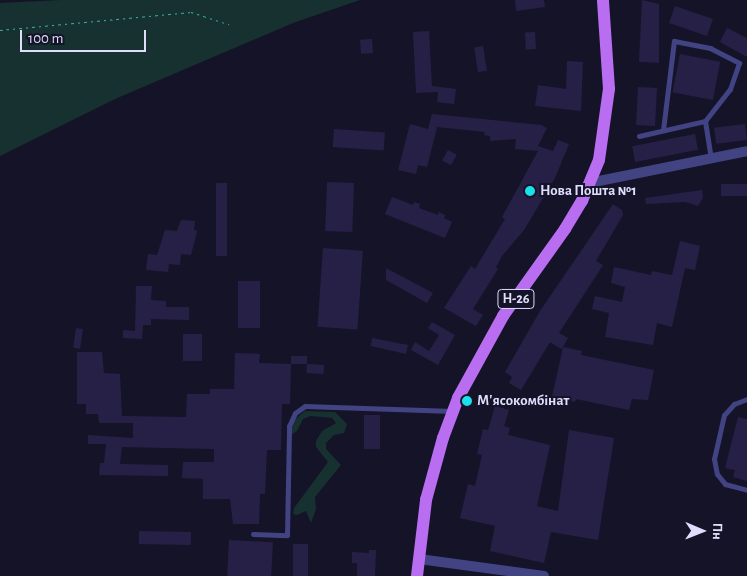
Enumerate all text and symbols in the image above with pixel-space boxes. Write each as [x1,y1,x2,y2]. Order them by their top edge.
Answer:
scale bar [22,20,149,52]
text: 100 m [28,31,63,46]
place label: Нова Пошта №1 [540,182,637,200]
marker: Нова Пошта №1 [524,185,536,197]
road number: Н-26 [497,288,535,310]
place label: М'ясокомбінат [477,392,569,410]
marker: М'ясокомбінат [461,395,473,407]
north arrow [677,506,727,556]
text: Пн [710,523,724,540]

